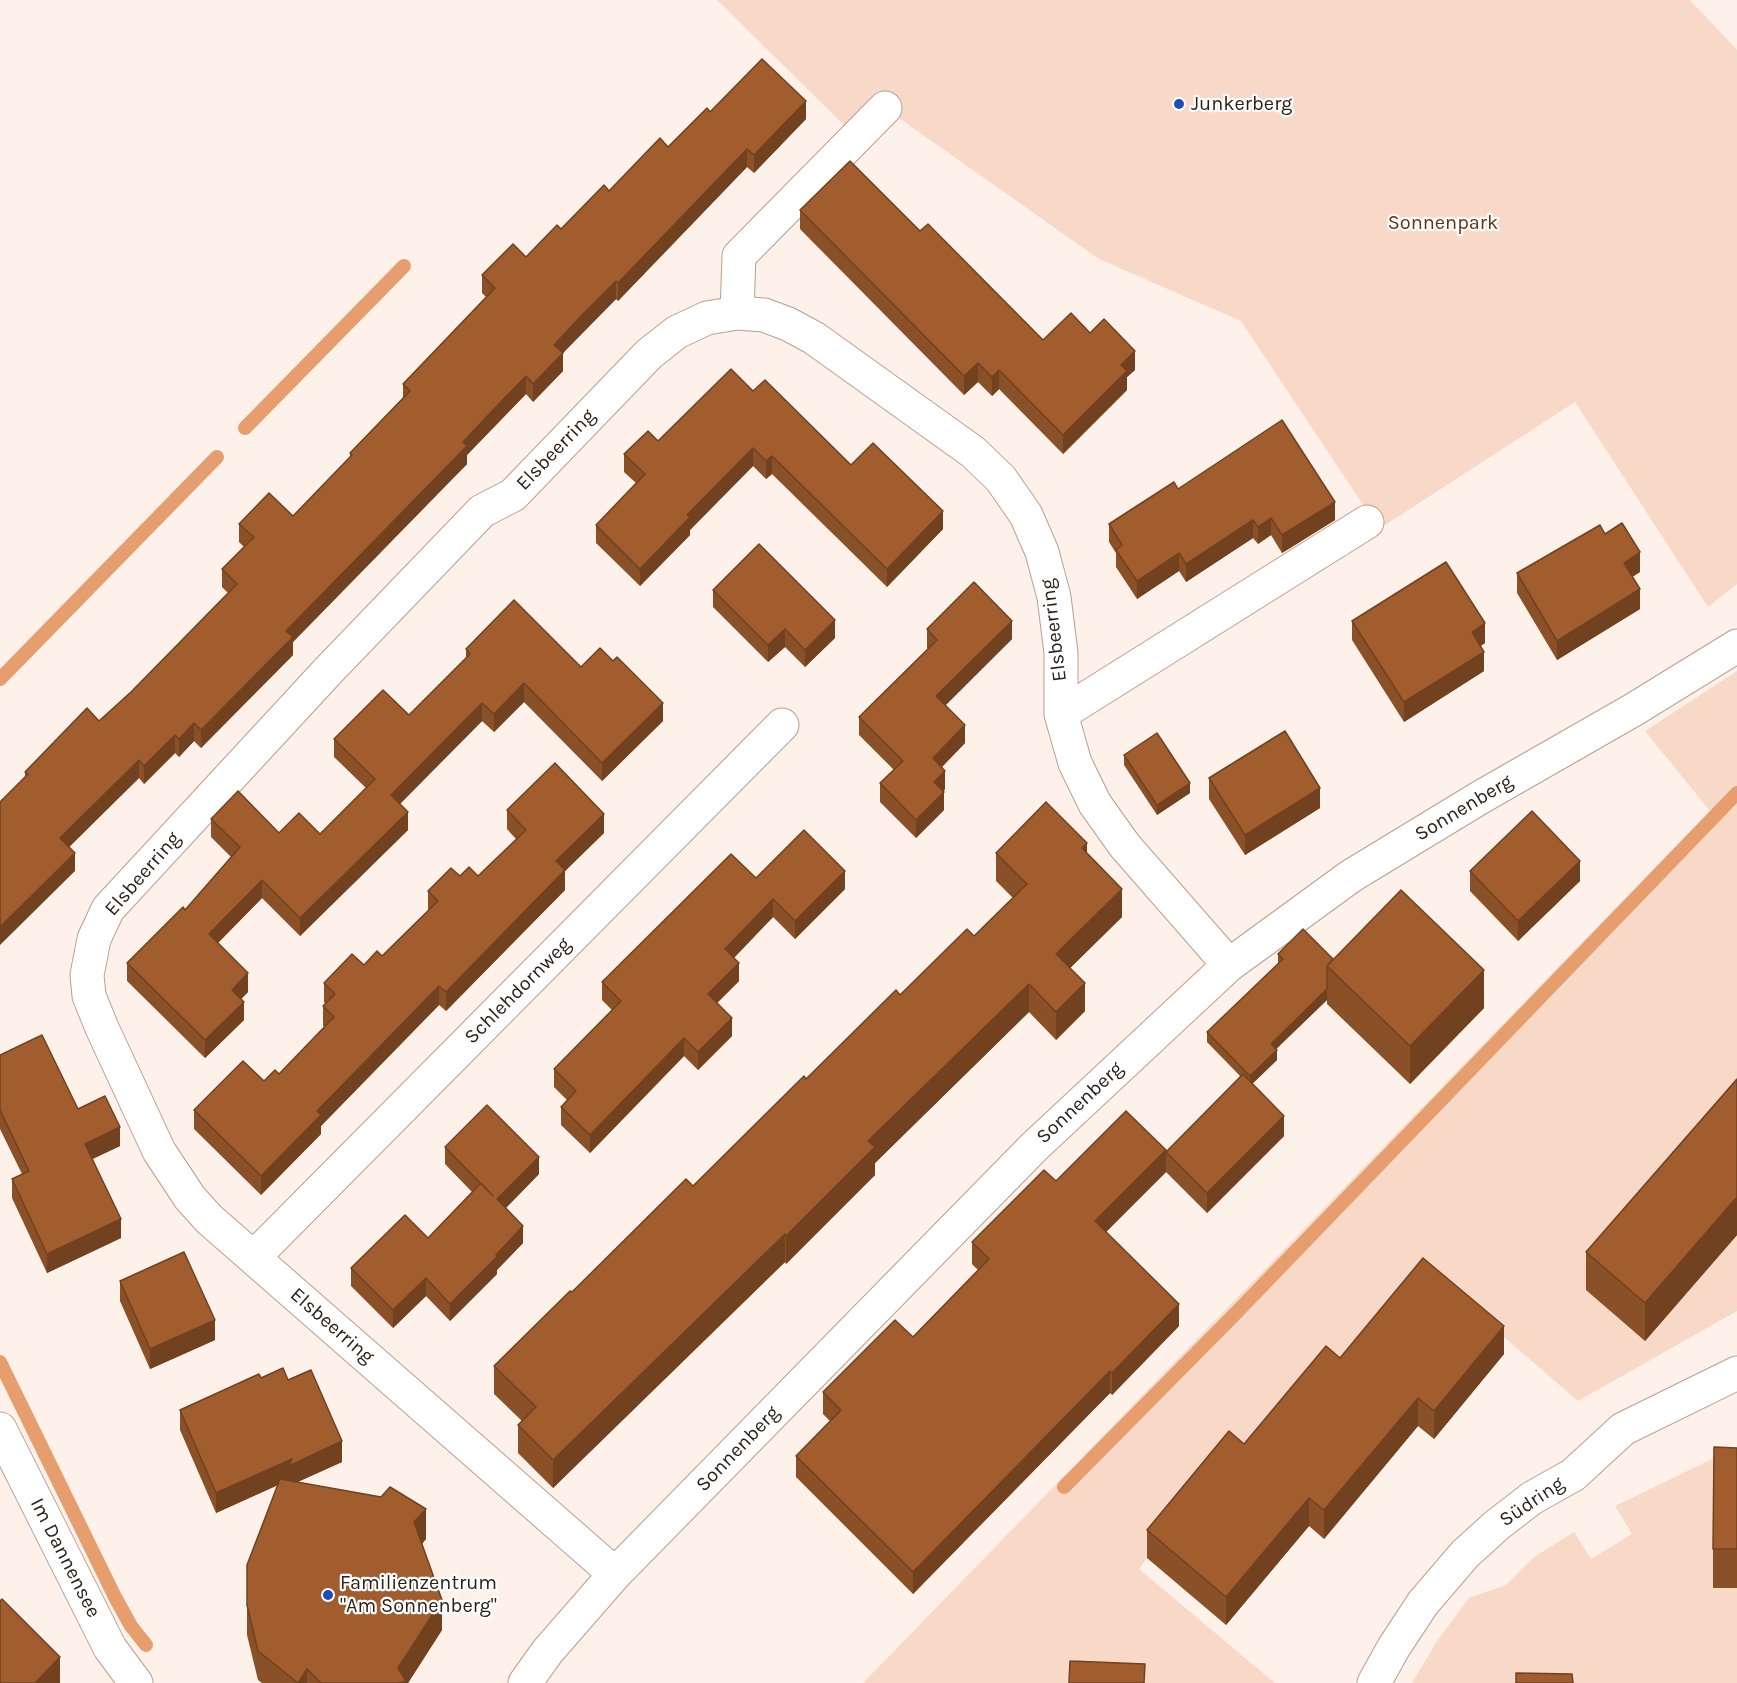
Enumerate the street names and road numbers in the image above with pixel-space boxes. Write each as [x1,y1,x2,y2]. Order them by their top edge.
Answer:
street label: Elsbeerring [511,404,601,496]
street label: Elsbeerring [1036,577,1072,683]
street label: Sonnenberg [1411,769,1517,847]
street label: Elsbeerring [100,827,186,921]
street label: Schlehdornweg [460,933,576,1049]
street label: Sonnenberg [1032,1057,1128,1149]
street label: Elsbeerring [285,1283,379,1369]
street label: Sonnenberg [691,1401,785,1497]
street label: Südring [1495,1472,1569,1532]
street label: Im Dannensee [25,1494,105,1622]

